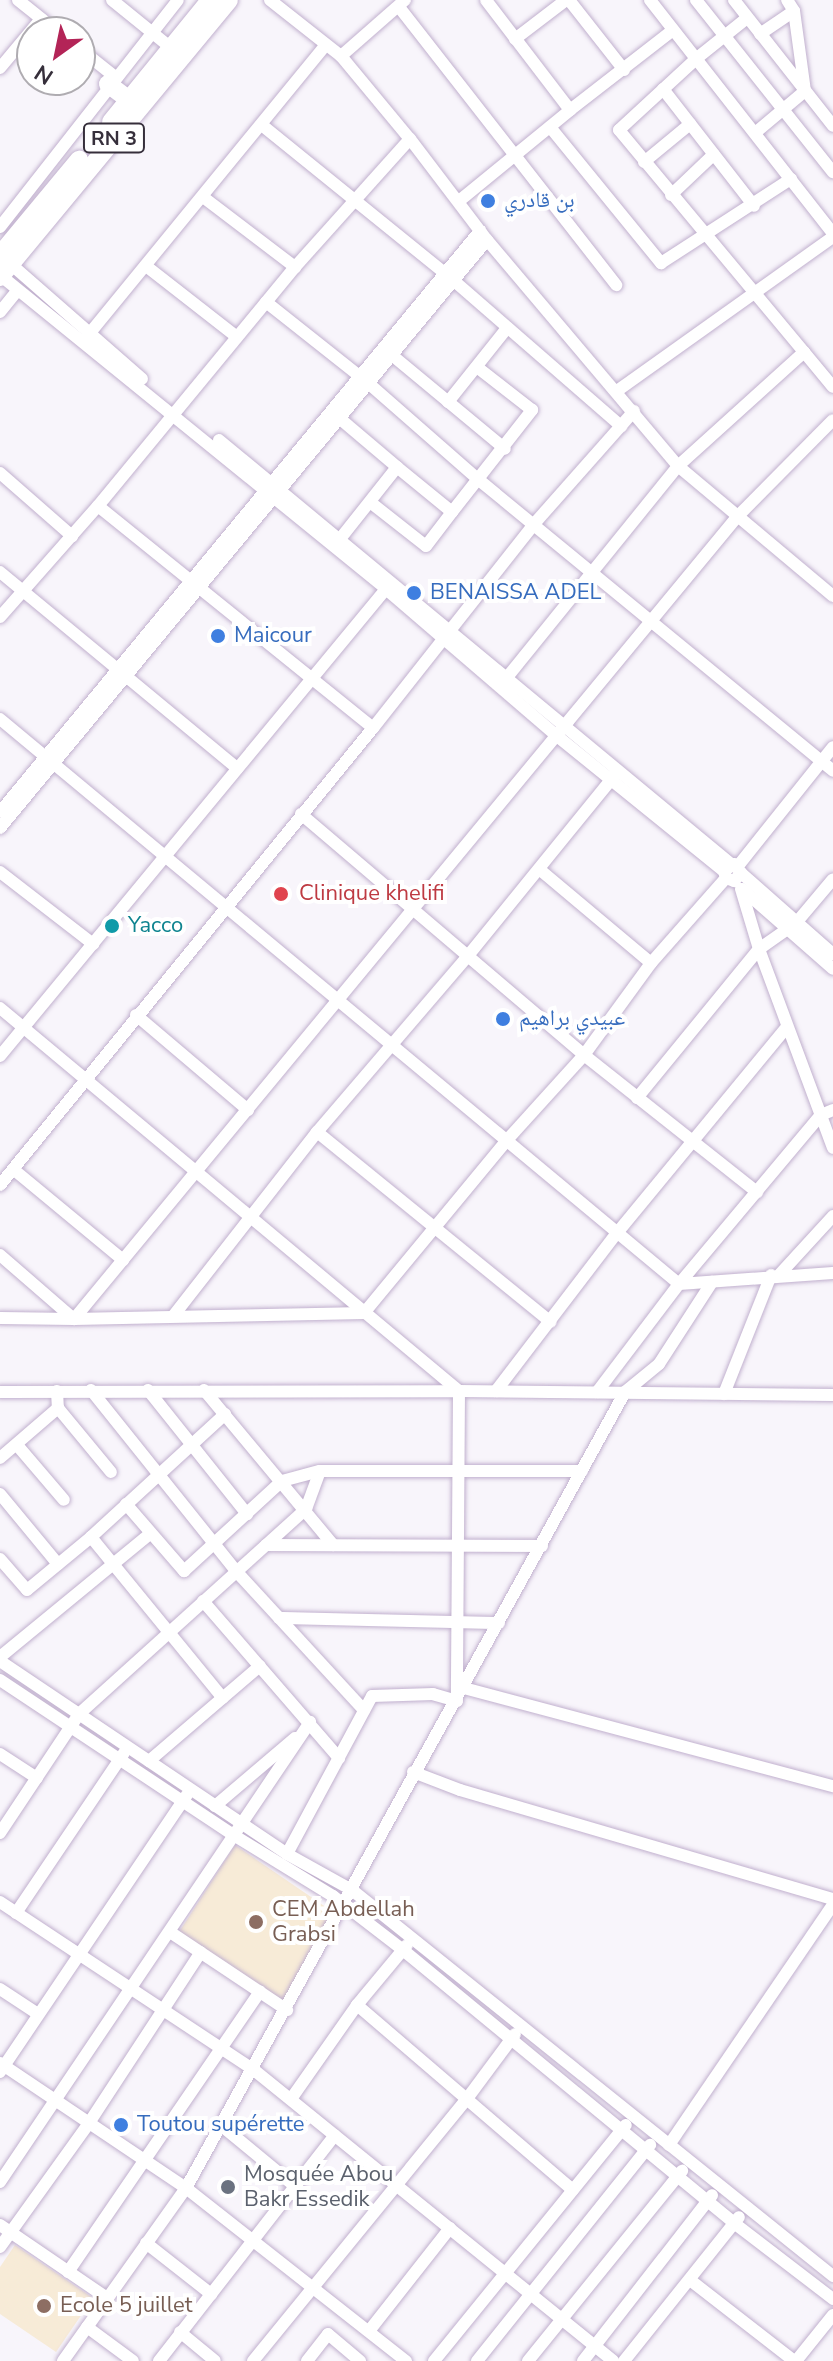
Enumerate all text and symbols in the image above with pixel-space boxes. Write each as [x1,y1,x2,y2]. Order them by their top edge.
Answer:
north arrow [16,16,96,96]
text: N [29,57,59,92]
road number: RN 3 [82,122,146,154]
place label: بن قادري [504,188,575,214]
marker: بن قادري [479,192,497,210]
place label: BENAISSA ADEL [430,580,601,606]
marker: BENAISSA ADEL [405,584,423,602]
place label: Maicour [234,623,312,649]
marker: Maicour [209,627,227,645]
place label: Clinique khelifi [299,881,445,907]
marker: Clinique khelifi [270,883,292,905]
place label: Yacco [128,913,183,939]
marker: Yacco [103,917,121,935]
place label: عبيدي براهيم [519,1006,625,1032]
marker: عبيدي براهيم [494,1010,512,1028]
place label: CEM Abdellah Grabsi [272,1896,415,1948]
marker: CEM Abdellah Grabsi [247,1913,265,1931]
place label: Toutou supérette [137,2112,305,2138]
marker: Toutou supérette [112,2116,130,2134]
place label: Mosquée Abou Bakr Essedik [244,2161,393,2212]
marker: Mosquée Abou Bakr Essedik [219,2178,237,2196]
place label: Ecole 5 juillet [60,2293,192,2319]
marker: Ecole 5 juillet [35,2297,53,2315]

